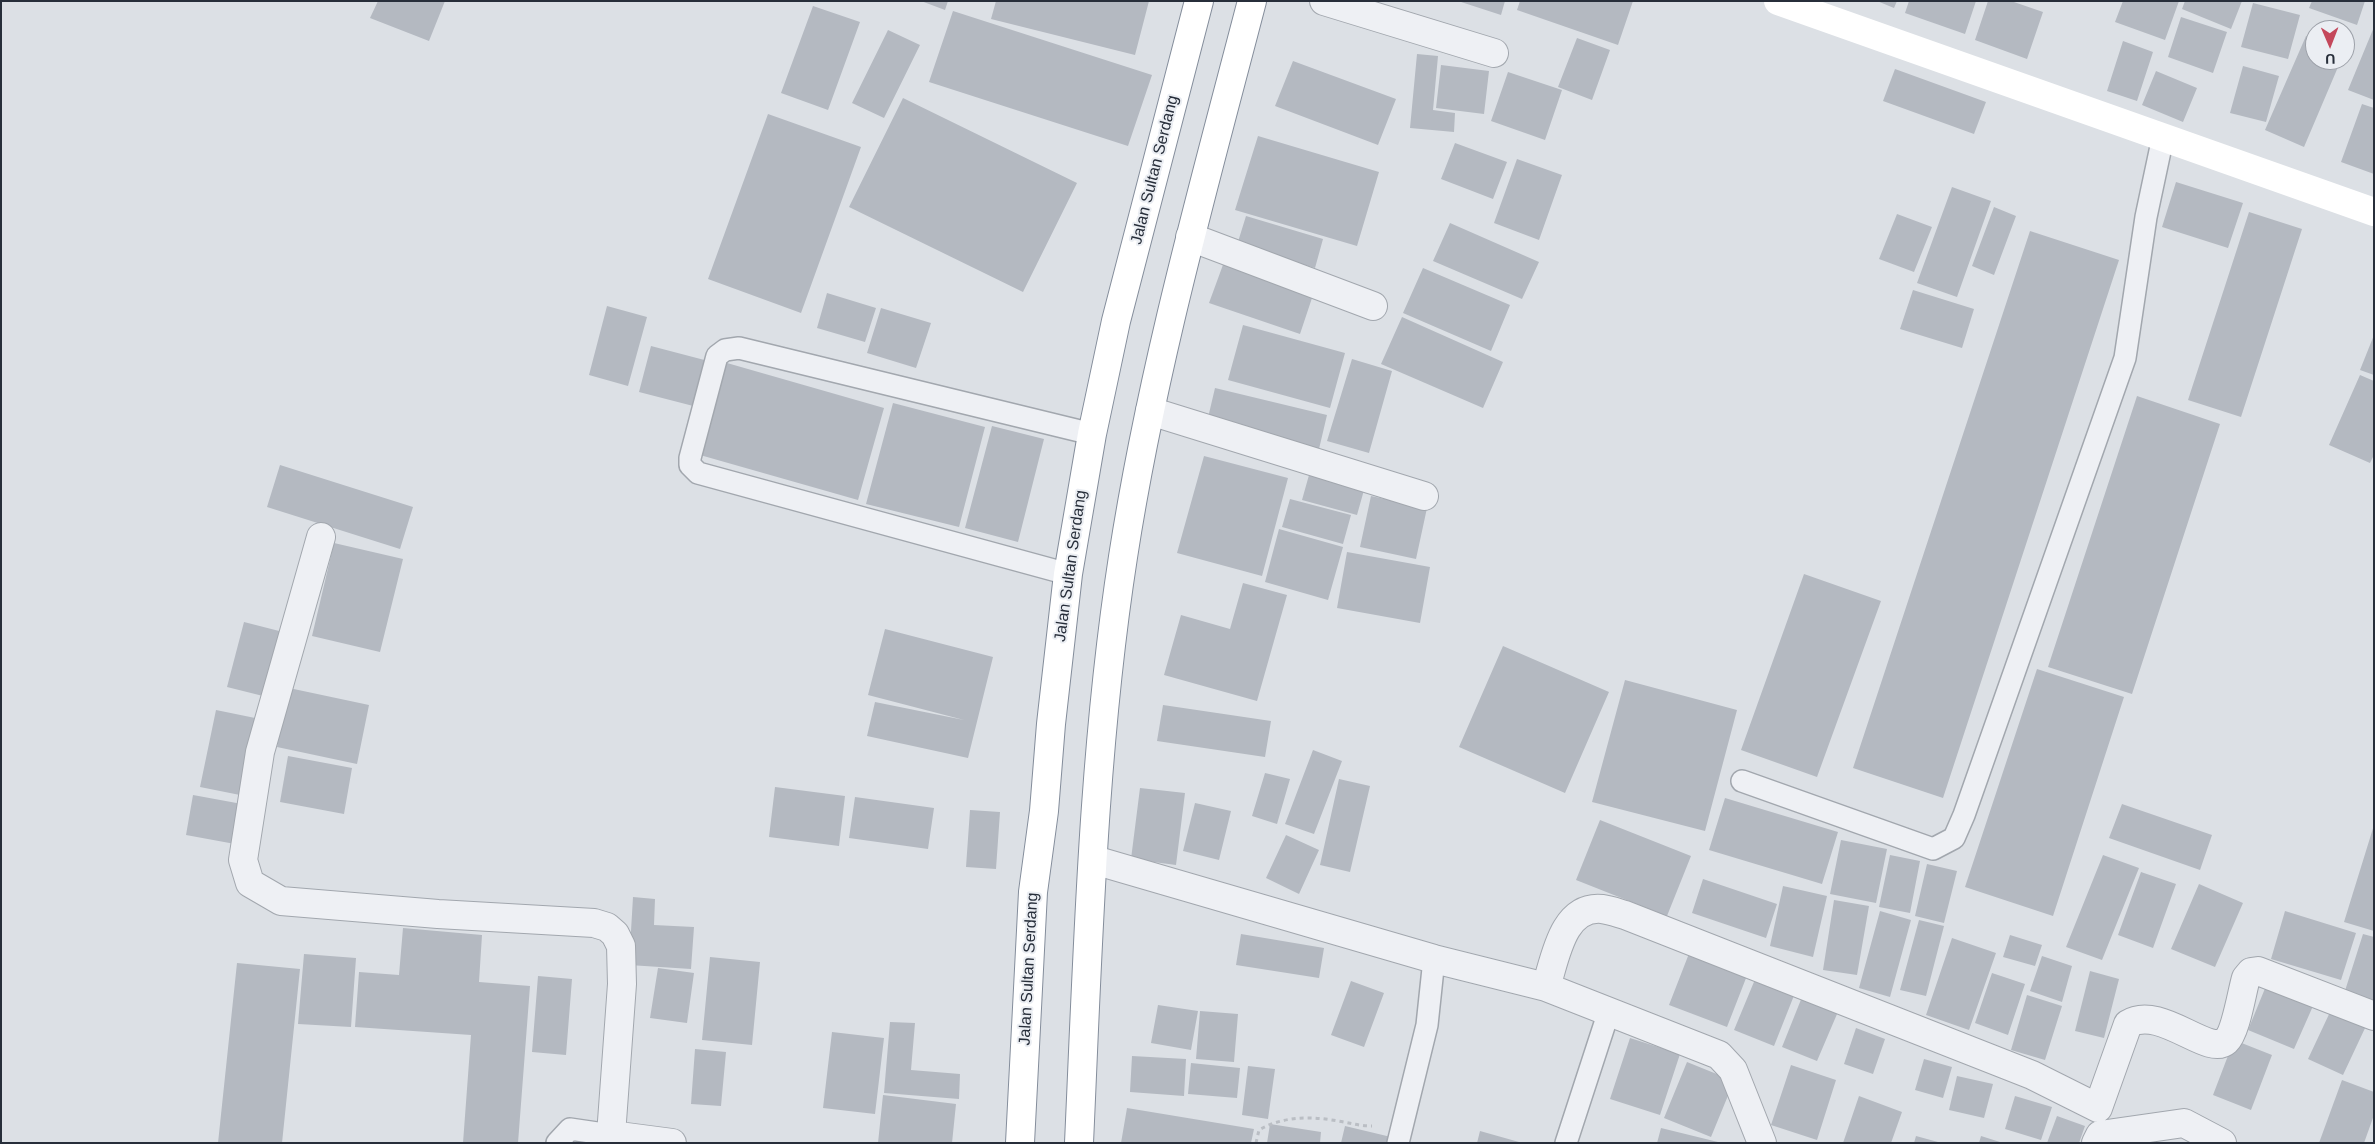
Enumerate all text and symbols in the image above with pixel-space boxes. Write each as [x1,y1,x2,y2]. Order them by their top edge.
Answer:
north arrow [2305,20,2355,70]
text: U [2325,51,2335,67]
street label: Jalan Sultan Serdang [1127,93,1183,247]
street label: Jalan Sultan Serdang [1051,489,1091,643]
street label: Jalan Sultan Serdang [1015,892,1043,1046]

